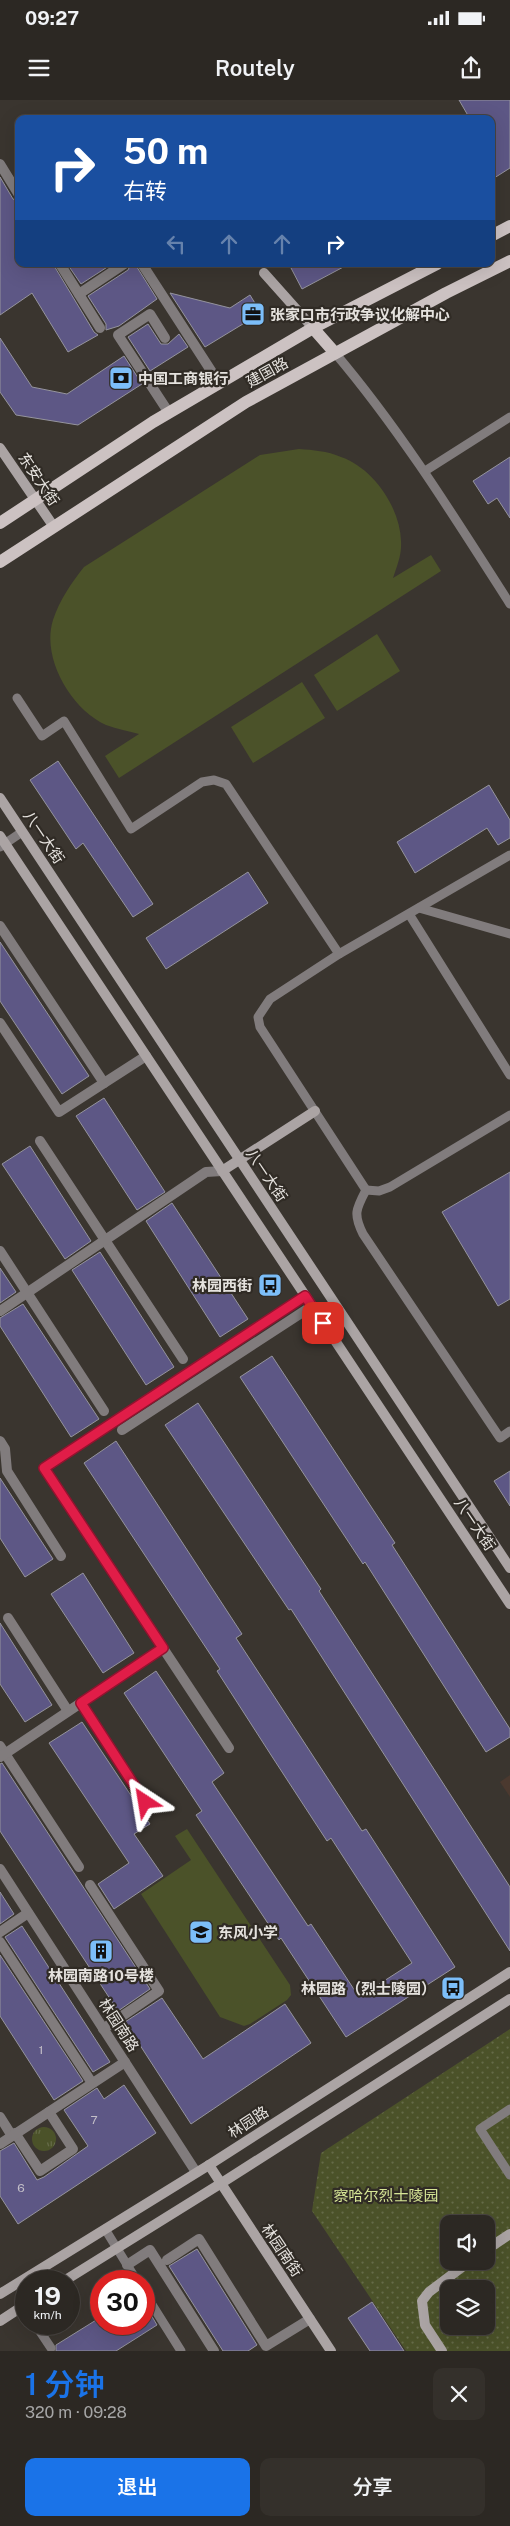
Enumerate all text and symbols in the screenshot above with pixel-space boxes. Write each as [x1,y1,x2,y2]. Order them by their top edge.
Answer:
text: 09:27 [25,7,79,29]
icon: menu [25,54,53,82]
icon: share [457,54,485,82]
text: Routely [215,55,295,81]
text: 50 m [123,131,208,172]
icon: right [40,135,105,200]
text: 右转 [123,178,167,204]
icon: left [162,230,190,258]
icon: ahead [215,230,243,258]
icon: ahead [268,230,296,258]
icon: right [321,230,349,258]
office icon: 张家口市行政争议化解中心 [240,301,266,327]
place label: 张家口市行政争议化解中心 [270,306,450,323]
street label: 建国路 [243,354,291,390]
bank icon: 中国工商银行 [108,365,134,391]
place label: 中国工商银行 [138,370,228,387]
street label: 东安大街 [15,449,63,509]
street label: 八一大街 [20,807,68,867]
street label: 八一大街 [243,1145,291,1205]
bus stop icon: 林园西街 [257,1272,283,1298]
place label: 林园西街 [192,1277,252,1294]
pin [302,1302,344,1344]
icon: arrive [309,1309,337,1337]
street label: 八一大街 [451,1494,499,1554]
position arrow [118,1775,170,1827]
school or university icon: 东风小学 [188,1919,214,1945]
place label: 东风小学 [218,1924,278,1941]
building icon: 林园南路10号楼 [88,1938,114,1964]
place label: 林园南路10号楼 [48,1967,154,1984]
bus stop icon: 林园路（烈士陵园） [440,1975,466,2001]
place label: 林园路（烈士陵园） [301,1980,436,1997]
street label: 林园南路 [96,1995,142,2055]
house number: 1 [39,2043,43,2057]
street label: 林园路 [224,2103,272,2141]
house number: 7 [90,2113,98,2127]
house number: 6 [17,2181,25,2195]
park label: 察哈尔烈士陵园 [333,2187,439,2204]
map controls [440,2215,495,2335]
button: sound [440,2215,495,2270]
street label: 林园南街 [258,2220,306,2280]
speed limit sign: 30 [90,2270,155,2335]
button: layers [440,2280,495,2335]
text: 19 [34,2281,61,2311]
text: km/h [33,2308,62,2322]
text: 1 分钟 [25,2366,105,2402]
button: close [433,2368,485,2420]
text: 320 m · 09:28 [25,2403,127,2422]
button: 退出 [25,2458,250,2516]
button: 分享 [260,2458,485,2516]

